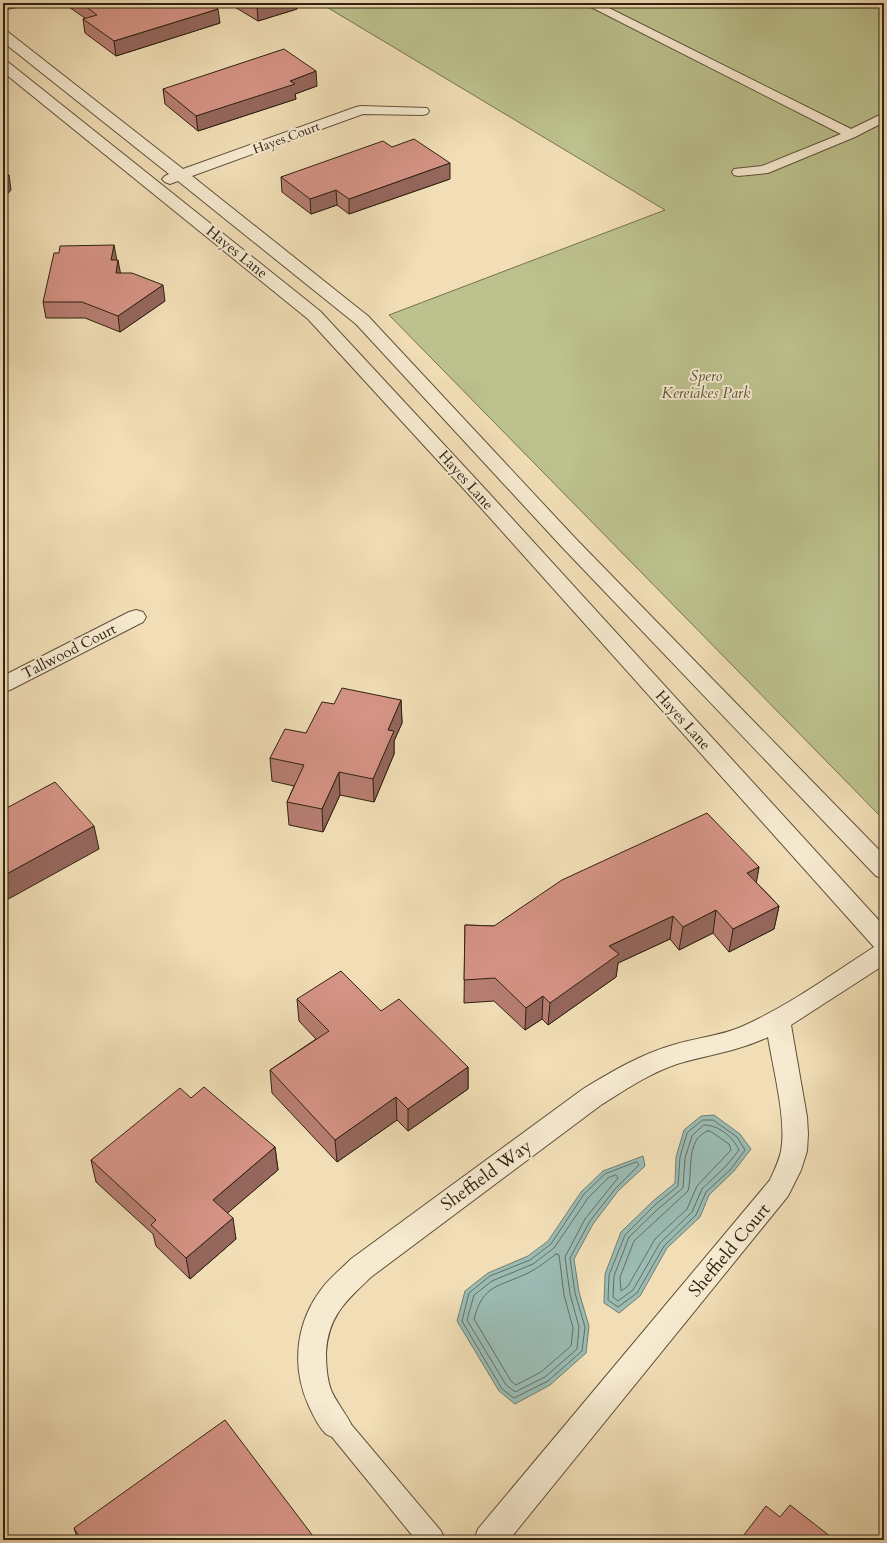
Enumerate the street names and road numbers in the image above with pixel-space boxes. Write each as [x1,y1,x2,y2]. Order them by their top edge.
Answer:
street label: Hayes Court [250,118,322,158]
street label: Hayes Lane [202,221,272,283]
street label: Hayes Lane [434,446,498,514]
street label: Tallwood Court [18,619,120,683]
street label: Hayes Lane [651,686,715,754]
street label: Sheffield Way [436,1134,537,1217]
street label: Sheffield Court [683,1198,776,1303]

